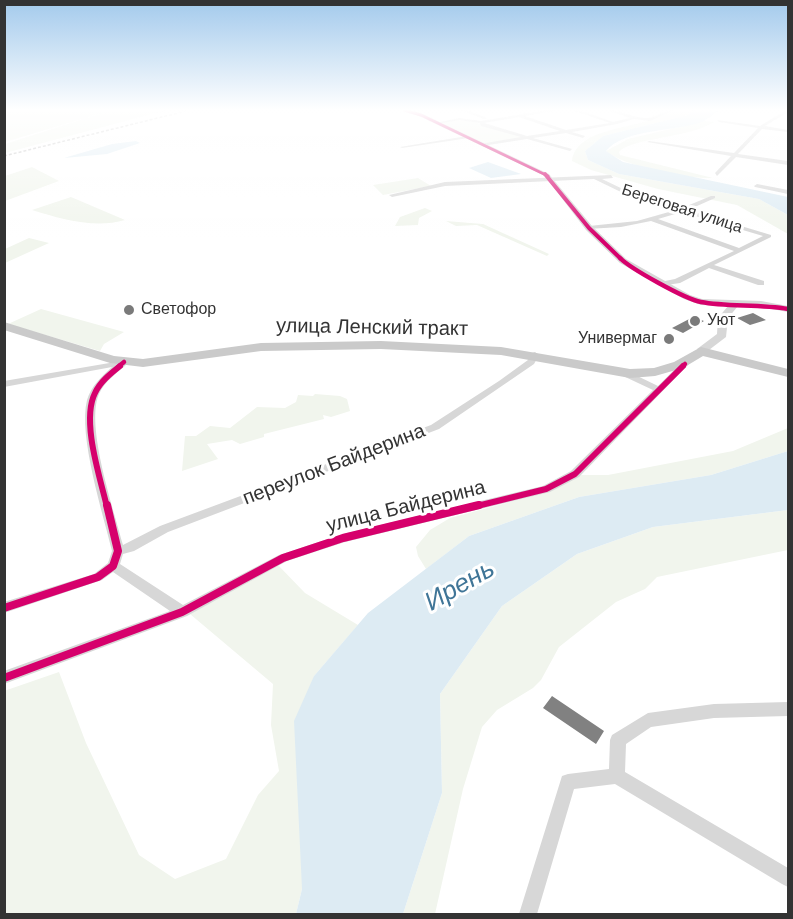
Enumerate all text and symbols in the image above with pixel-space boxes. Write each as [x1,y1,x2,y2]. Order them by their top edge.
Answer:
street label: Береговая улица [619,180,745,238]
place label: Светофор [141,300,216,320]
marker: Светофор [122,303,136,317]
place label: Уют [707,311,735,331]
street label: улица Ленский тракт [276,314,468,342]
marker: Уют [688,314,702,328]
place label: Универмаг [578,329,657,349]
marker: Универмаг [662,332,676,346]
street label: переулок Байдерина [239,419,429,511]
street label: улица Байдерина [324,476,488,538]
water label: Ирень [420,554,500,618]

